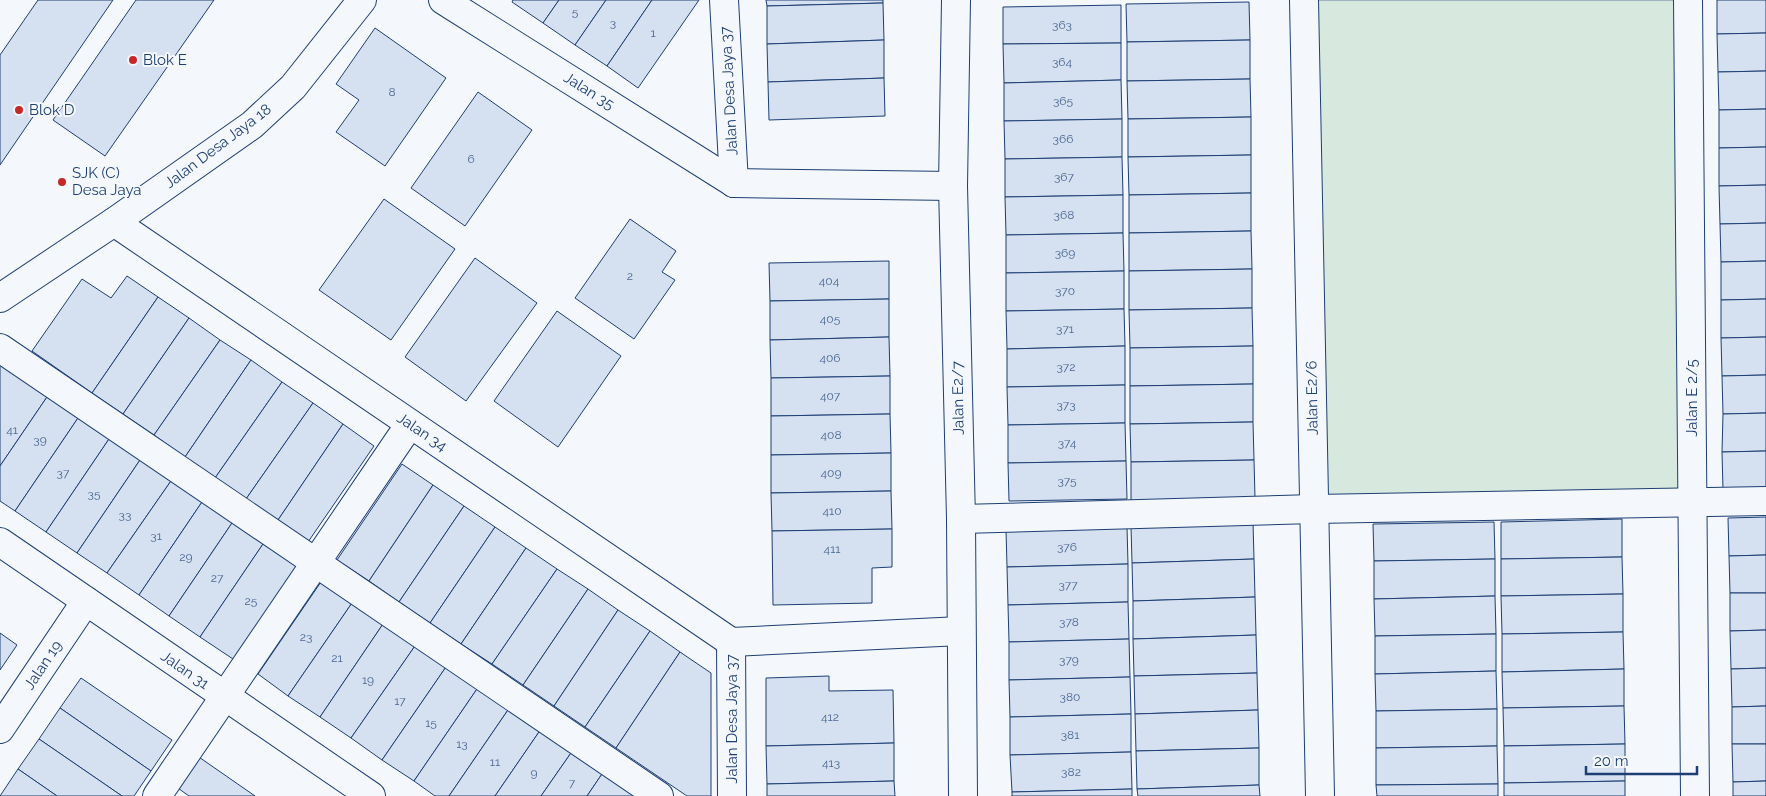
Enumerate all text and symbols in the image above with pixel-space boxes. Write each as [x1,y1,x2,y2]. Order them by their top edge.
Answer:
house number: 5 [572,5,579,19]
house number: 3 [610,16,616,30]
house number: 363 [1052,18,1072,32]
house number: 1 [650,26,656,40]
street label: Jalan Desa Jaya 37 [717,26,741,156]
place label: Blok E [143,51,187,69]
marker: Blok E [127,54,139,66]
house number: 364 [1052,55,1073,69]
street label: Jalan 35 [560,68,618,114]
house number: 8 [388,85,396,99]
house number: 365 [1053,94,1074,108]
street label: Jalan Desa Jaya 18 [161,100,275,192]
place label: Blok D [29,101,75,119]
marker: Blok D [13,104,25,116]
house number: 366 [1053,132,1073,146]
house number: 6 [467,152,475,166]
place label: SJK (C) Desa Jaya [72,164,142,199]
house number: 367 [1054,170,1075,184]
marker: SJK (C) Desa Jaya [56,176,68,188]
house number: 368 [1054,208,1074,222]
house number: 369 [1055,246,1075,260]
house number: 2 [627,269,633,283]
house number: 404 [819,274,840,288]
house number: 370 [1055,284,1075,298]
house number: 405 [820,312,841,326]
house number: 371 [1056,322,1074,336]
house number: 406 [819,351,841,365]
street label: Jalan E 2/5 [1683,359,1701,437]
house number: 372 [1056,360,1076,374]
street label: Jalan E2/6 [1302,360,1322,436]
street label: Jalan E2/7 [948,361,968,435]
house number: 407 [820,389,841,403]
house number: 373 [1056,398,1076,412]
street label: Jalan 34 [394,409,450,455]
house number: 41 [6,423,18,437]
house number: 408 [820,428,842,442]
house number: 39 [33,433,47,447]
house number: 374 [1058,436,1077,450]
house number: 37 [57,466,70,480]
house number: 409 [821,466,841,480]
house number: 375 [1057,474,1077,488]
house number: 35 [88,487,101,501]
house number: 410 [822,504,842,518]
house number: 33 [119,508,131,522]
house number: 31 [150,529,162,543]
house number: 376 [1057,540,1077,554]
house number: 411 [824,542,840,556]
house number: 29 [179,550,193,564]
house number: 27 [211,571,224,585]
house number: 377 [1058,578,1078,592]
house number: 25 [245,594,258,608]
house number: 378 [1059,615,1079,629]
house number: 23 [300,630,312,644]
street label: Jalan 19 [20,637,66,693]
street label: Jalan 31 [158,647,213,693]
house number: 21 [331,651,343,665]
house number: 379 [1059,653,1079,667]
street label: Jalan Desa Jaya 37 [723,654,741,784]
house number: 19 [362,673,374,687]
house number: 380 [1060,690,1080,704]
house number: 17 [394,694,406,708]
house number: 412 [821,710,839,724]
house number: 15 [425,716,437,730]
house number: 381 [1061,728,1079,742]
house number: 13 [456,737,468,751]
scale bar [1586,744,1697,776]
text: 20 m [1594,752,1629,770]
house number: 11 [490,755,500,769]
house number: 413 [822,756,840,770]
house number: 382 [1061,765,1081,779]
house number: 9 [530,766,538,780]
house number: 7 [569,776,576,790]

